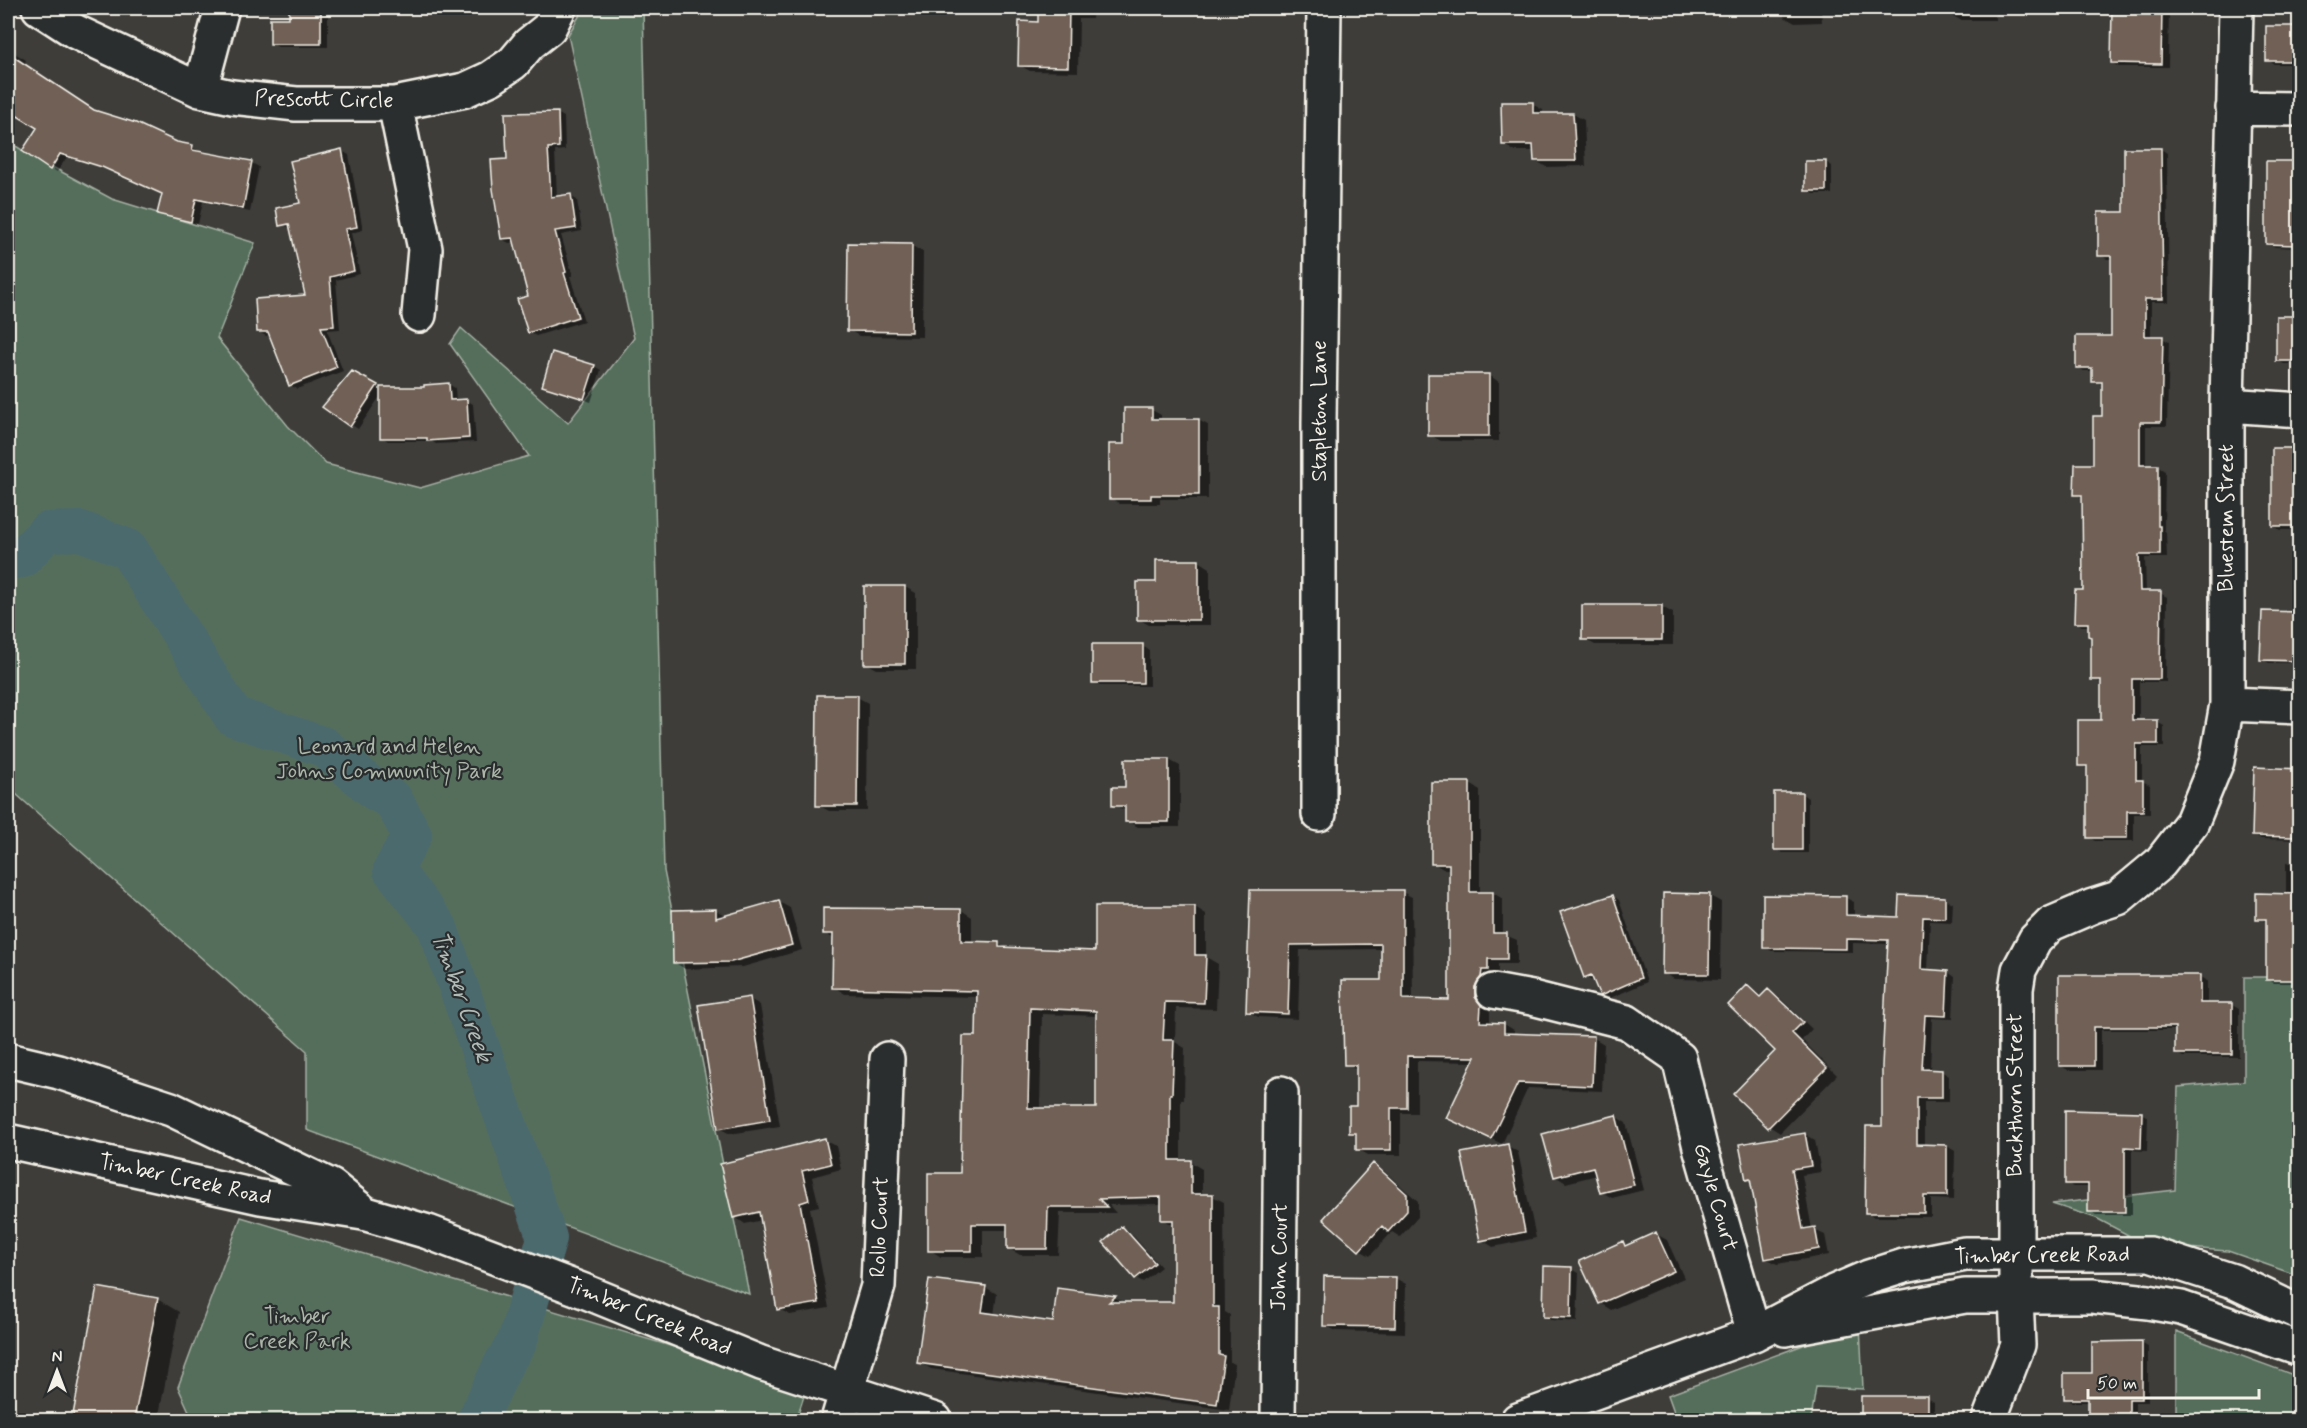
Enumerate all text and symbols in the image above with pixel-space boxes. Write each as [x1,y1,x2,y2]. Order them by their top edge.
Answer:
street label: Prescott Circle [254,85,394,115]
street label: Stapleton Lane [1306,340,1334,482]
street label: Bluestem Street [2213,444,2241,592]
park label: Leonard and Helen Johns Community Park [276,733,502,786]
water label: Timber Creek [423,927,500,1069]
street label: Buckthorn Street [2002,1013,2030,1177]
street label: Gayle Court [1686,1140,1744,1254]
street label: Timber Creek Road [96,1148,274,1212]
street label: Rollo Court [864,1176,896,1278]
street label: John Court [1265,1203,1295,1311]
street label: Timber Creek Road [1954,1240,2130,1272]
street label: Timber Creek Road [562,1271,736,1363]
park label: Timber Creek Park [243,1303,351,1356]
north arrow [27,1341,87,1401]
text: N [52,1347,62,1368]
scale bar [2088,1362,2259,1400]
text: 50 m [2097,1372,2137,1396]

